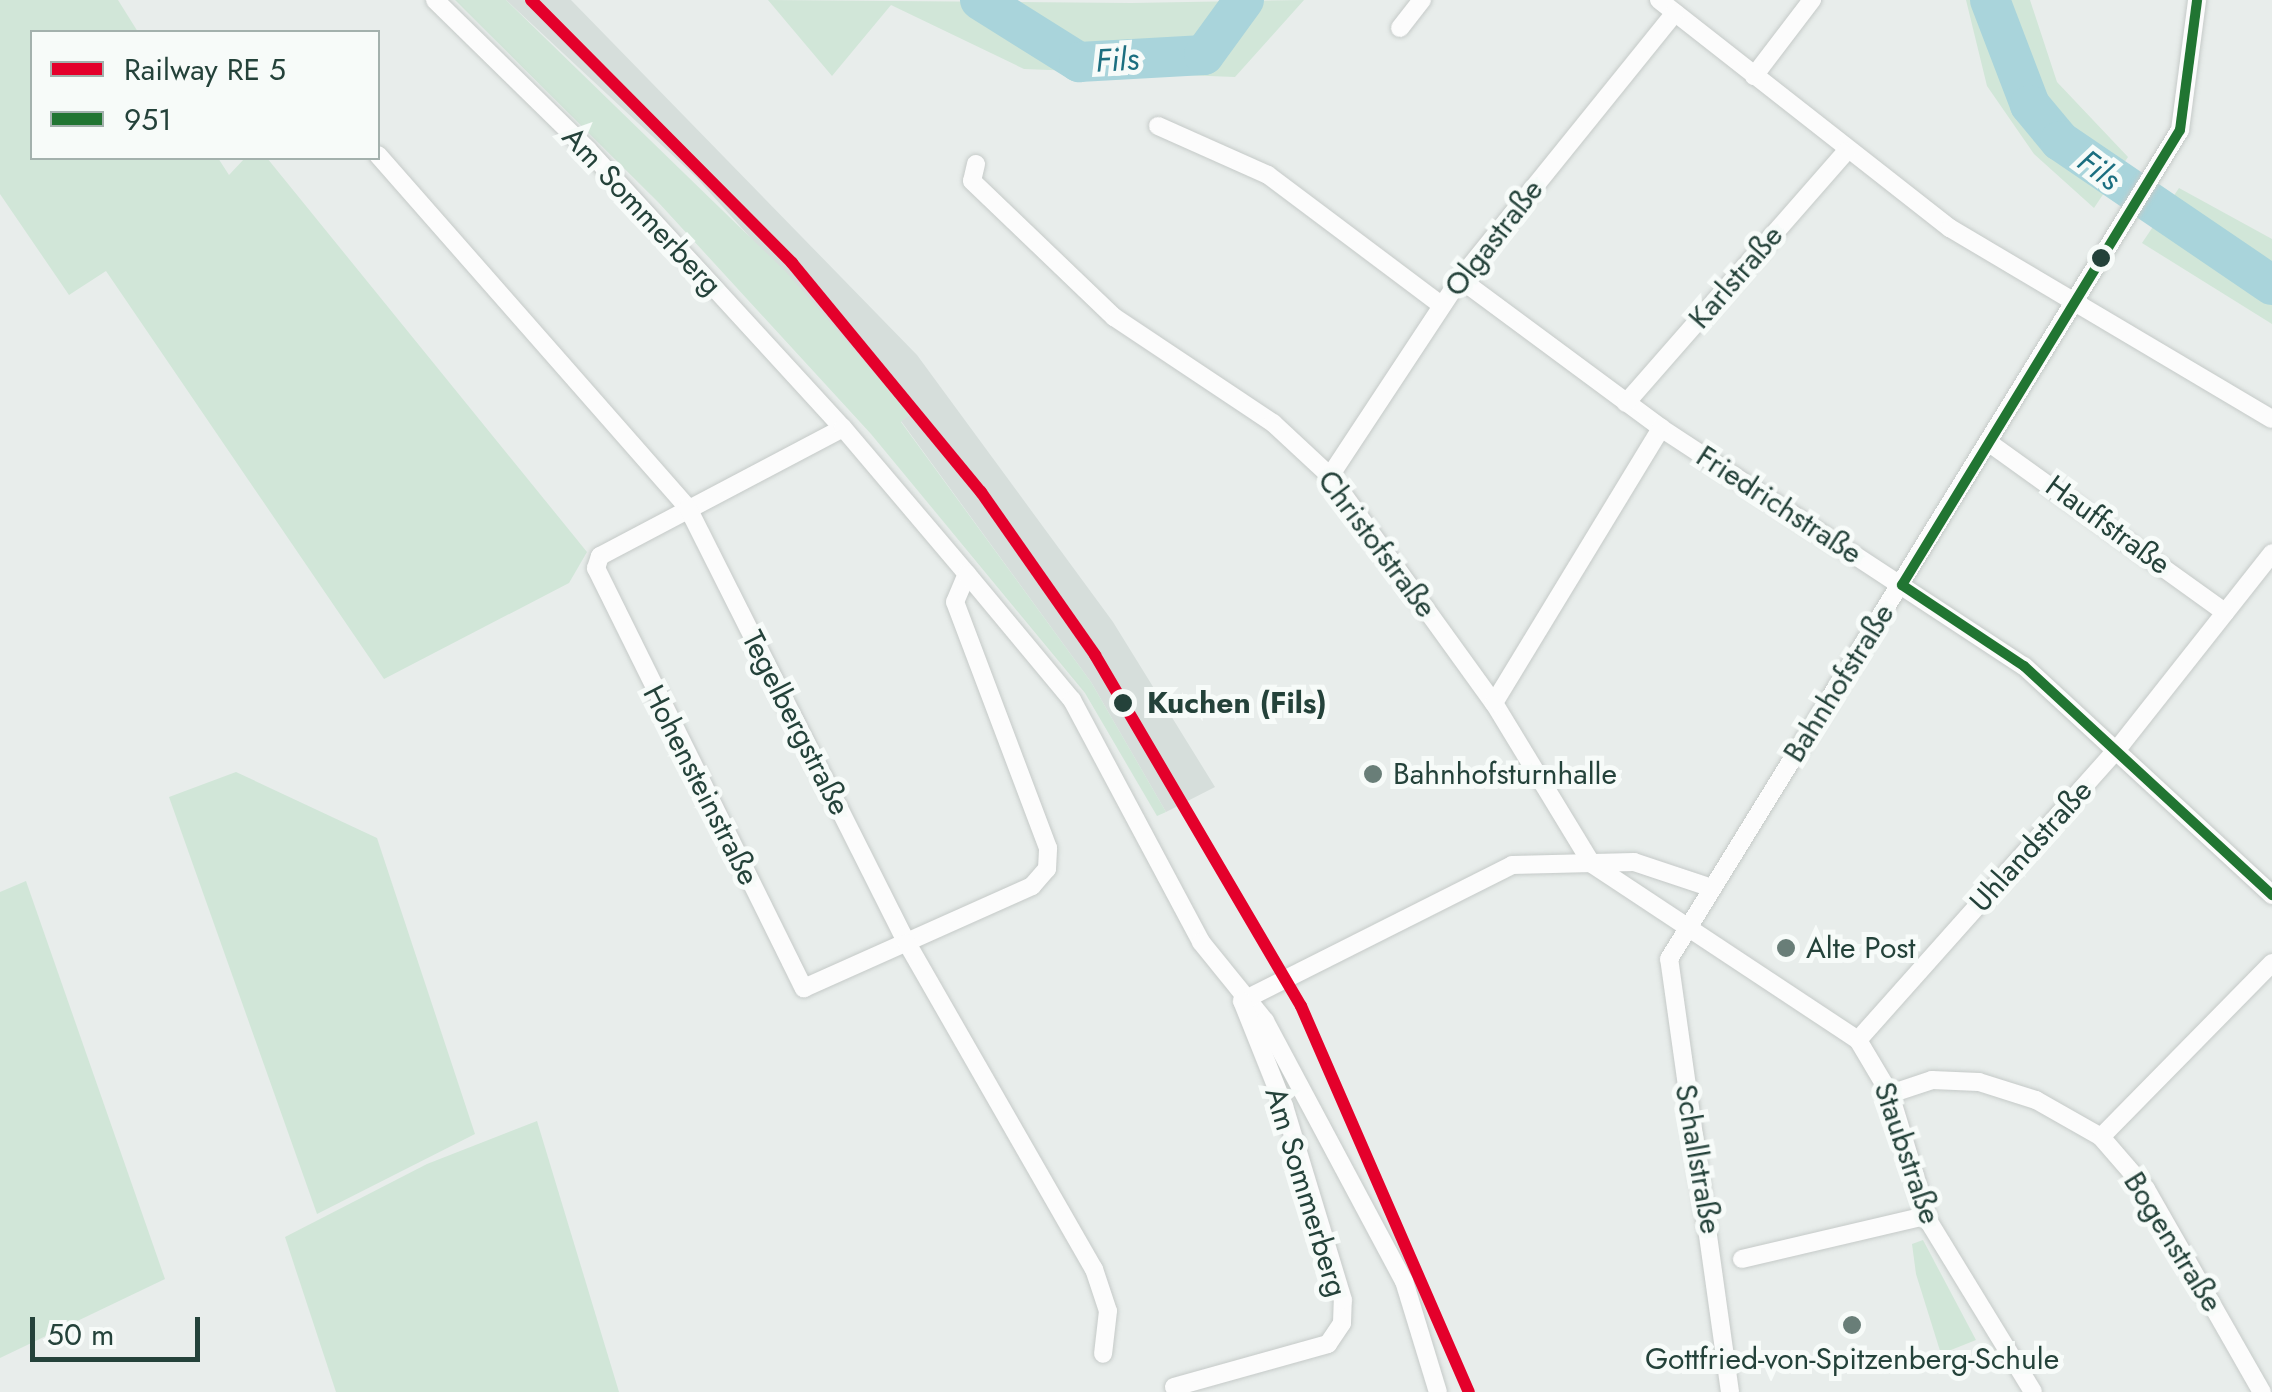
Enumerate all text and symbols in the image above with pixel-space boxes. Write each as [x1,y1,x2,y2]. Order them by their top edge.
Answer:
legend [30,30,380,160]
water label: Fils [1094,40,1140,80]
text: Railway RE 5 [124,48,286,91]
text: 951 [124,98,172,141]
street label: Am Sommerberg [555,119,729,303]
water label: Fils [2070,142,2128,198]
street label: Olgastraße [1437,172,1551,304]
street label: Karlstraße [1681,218,1791,336]
unlabelled marker [2091,248,2111,268]
street label: Friedrichstraße [1690,438,1868,572]
street label: Christofstraße [1310,463,1444,625]
street label: Hauffstraße [2039,468,2177,582]
street label: Bahnhofstraße [1776,597,1902,769]
street label: Tegelbergstraße [734,625,858,821]
street label: Hohensteinstraße [635,679,767,891]
place label: Kuchen (Fils) [1147,685,1327,721]
marker: Kuchen (Fils) [1108,688,1138,718]
place label: Bahnhofsturnhalle [1393,756,1617,792]
marker: Bahnhofsturnhalle [1362,763,1384,785]
street label: Uhlandstraße [1962,773,2100,919]
place label: Alte Post [1806,930,1916,966]
marker: Alte Post [1775,937,1797,959]
street label: Staubstraße [1866,1077,1948,1229]
street label: Schallstraße [1667,1081,1729,1237]
street label: Am Sommerberg [1257,1083,1355,1301]
street label: Bogenstraße [2116,1166,2230,1318]
scale bar [35,1297,205,1359]
text: 50 m [47,1313,114,1356]
marker: Gottfried-von-Spitzenberg-Schule [1841,1314,1863,1336]
place label: Gottfried-von-Spitzenberg-Schule [1645,1341,2059,1377]

